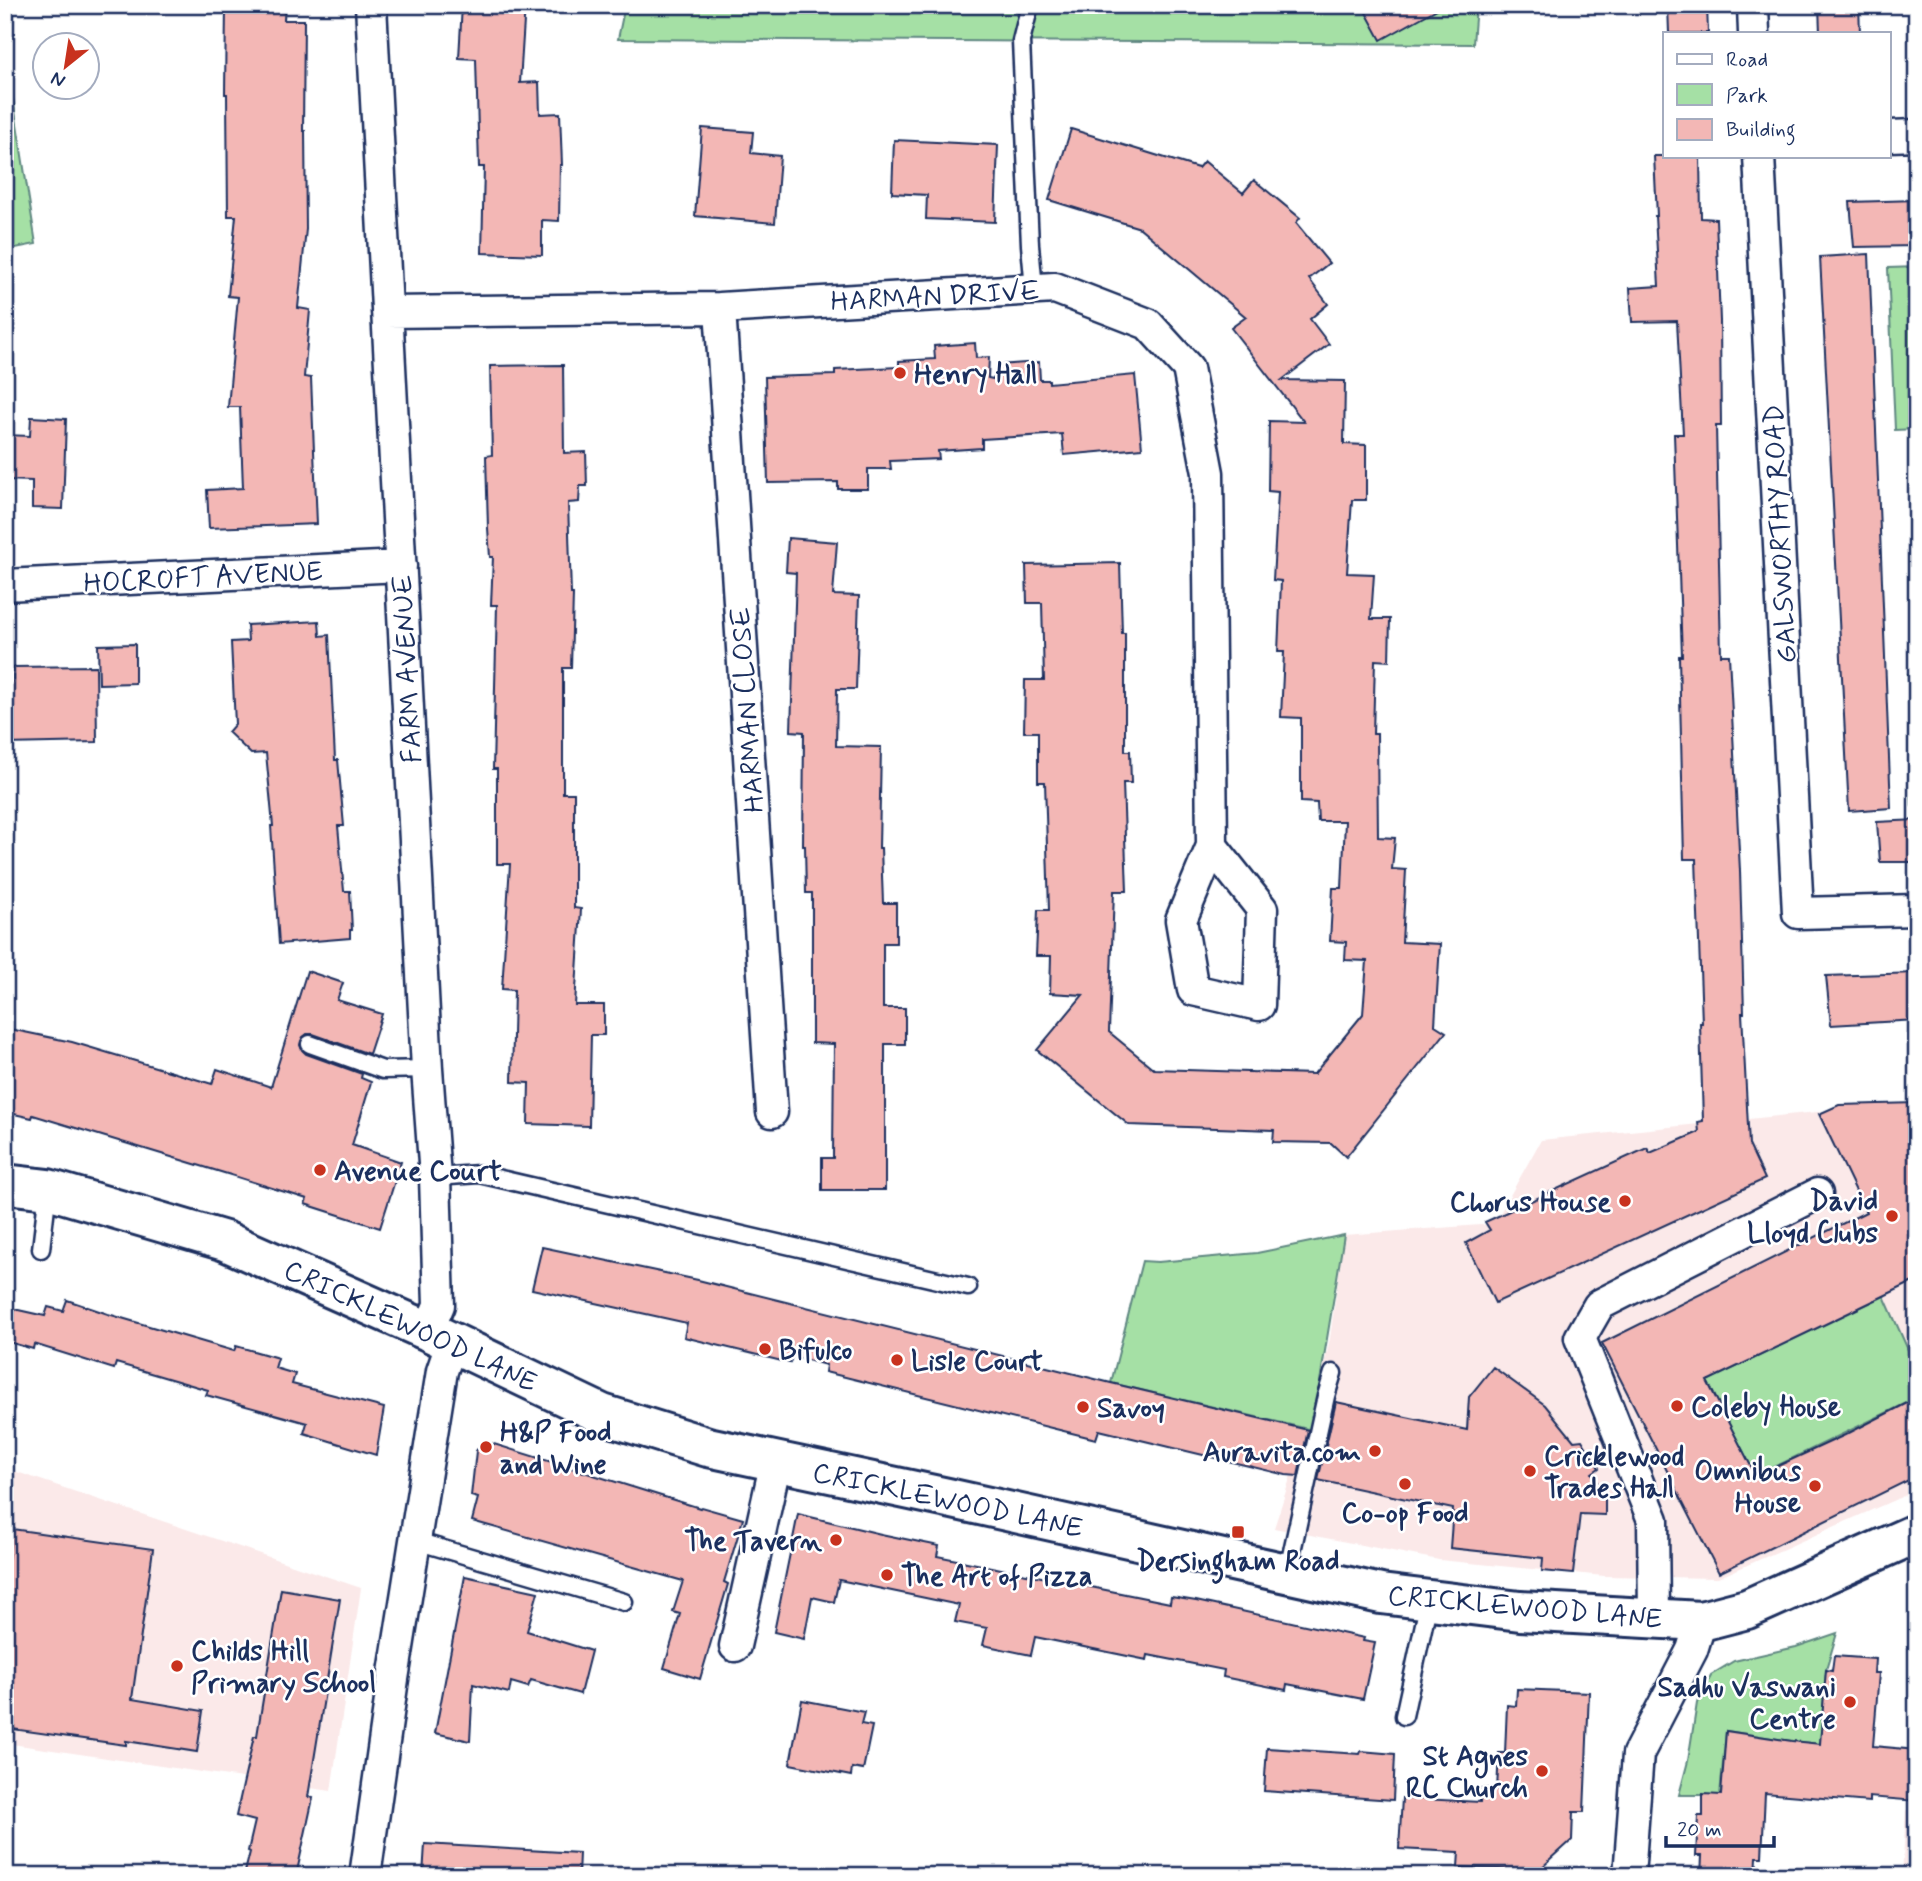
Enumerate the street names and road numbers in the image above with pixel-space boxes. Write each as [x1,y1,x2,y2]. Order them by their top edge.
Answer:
street label: HARMAN DRIVE [830,274,1041,321]
street label: GALSWORTHY ROAD [1756,403,1807,664]
street label: HOCROFT AVENUE [83,554,324,603]
street label: FARM AVENUE [385,574,432,764]
street label: HARMAN CLOSE [723,606,774,814]
street label: CRICKLEWOOD LANE [277,1252,543,1402]
street label: CRICKLEWOOD LANE [809,1455,1086,1548]
street label: CRICKLEWOOD LANE [1386,1578,1664,1639]

